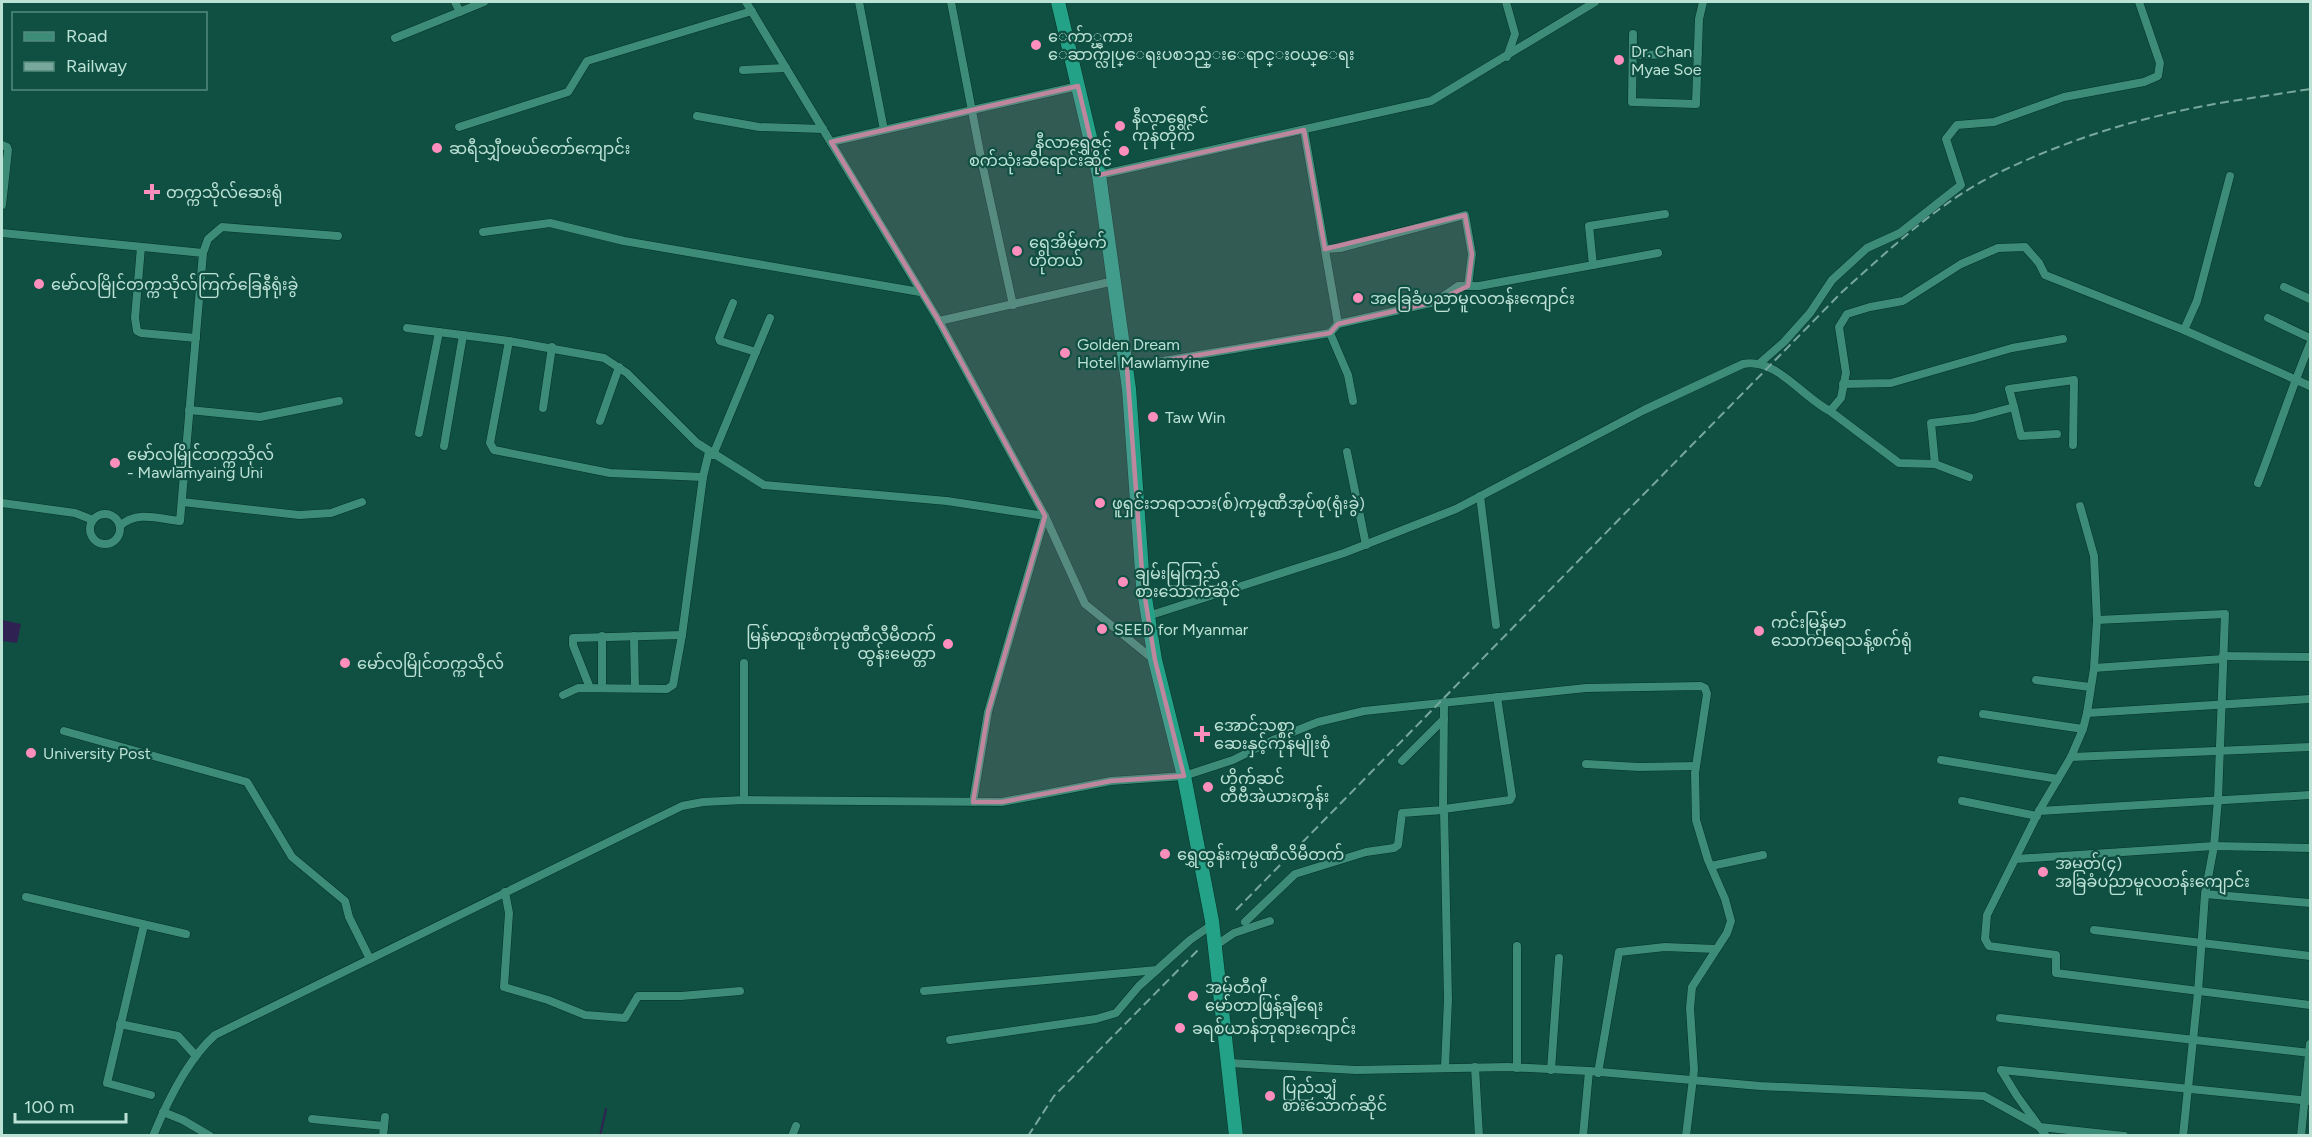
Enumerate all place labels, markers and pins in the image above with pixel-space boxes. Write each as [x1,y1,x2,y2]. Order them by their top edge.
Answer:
place label: ေက်ာ္ၾကား ေဆာက္လုပ္ေရးပစၥည္းေရာင္းဝယ္ေရး [1048,25,1355,68]
marker: ေက်ာ္ၾကား ေဆာက္လုပ္ေရးပစၥည္းေရာင္းဝယ္ေရး [1029,38,1043,52]
place label: Dr. Chan Myae Soe [1631,42,1702,79]
marker: Dr. Chan Myae Soe [1612,53,1626,67]
place label: နီလာရွှေဇင် ကုန်တိုက် [1132,106,1209,150]
marker: နီလာရွှေဇင် ကုန်တိုက် [1113,119,1127,133]
place label: နီလာရွှေဇင် စက်သုံးဆီရောင်းဆိုင် [969,131,1112,175]
place label: ဆရီသျှီဝမယ်တော်ကျောင်း [449,137,630,162]
marker: ဆရီသျှီဝမယ်တော်ကျောင်း [430,141,444,155]
marker: နီလာရွှေဇင် စက်သုံးဆီရောင်းဆိုင် [1117,144,1131,158]
place label: တက္ကသိုလ်ဆေးရုံ [166,181,282,207]
marker: တက္ကသိုလ်ဆေးရုံ [143,183,161,201]
place label: ရွှေအိမ်မက် ဟိုတယ် [1029,231,1107,275]
marker: ရွှေအိမ်မက် ဟိုတယ် [1010,244,1024,258]
place label: မော်လမြိုင်တက္ကသိုလ်ကြက်ခြေနီရုံးခွဲ [51,273,298,299]
marker: မော်လမြိုင်တက္ကသိုလ်ကြက်ခြေနီရုံးခွဲ [32,277,46,291]
place label: အခြေခံပညာမူလတန်းကျောင်း [1370,287,1575,313]
marker: အခြေခံပညာမူလတန်းကျောင်း [1351,291,1365,305]
place label: Golden Dream Hotel Mawlamyine [1077,335,1210,372]
marker: Golden Dream Hotel Mawlamyine [1058,346,1072,360]
place label: Taw Win [1165,408,1225,427]
marker: Taw Win [1146,410,1160,424]
place label: မော်လမြိုင်တက္ကသိုလ် - Mawlamyaing Uni [127,443,274,482]
marker: မော်လမြိုင်တက္ကသိုလ် - Mawlamyaing Uni [108,456,122,470]
place label: ဖူရှင်းဘရာသား(စ်)ကုမ္မဏီအုပ်စု(ရုံးခွဲ) [1112,492,1365,518]
marker: ဖူရှင်းဘရာသား(စ်)ကုမ္မဏီအုပ်စု(ရုံးခွဲ) [1093,496,1107,510]
place label: ချမ်းမြကြည် စားသောက်ဆိုင် [1135,562,1240,606]
marker: ချမ်းမြကြည် စားသောက်ဆိုင် [1116,575,1130,589]
place label: ကင်းမြန်မာ သောက်ရေသန့်စက်ရုံ [1771,611,1912,655]
place label: SEED for Myanmar [1114,620,1249,639]
marker: SEED for Myanmar [1095,622,1109,636]
place label: မြန်မာထူးစံကုမ္ပဏီလီမီတက် ထွန်းမေတ္တာ [746,624,936,667]
marker: ကင်းမြန်မာ သောက်ရေသန့်စက်ရုံ [1752,624,1766,638]
marker: မြန်မာထူးစံကုမ္ပဏီလီမီတက် ထွန်းမေတ္တာ [941,637,955,651]
place label: မော်လမြိုင်တက္ကသိုလ် [357,652,504,678]
marker: မော်လမြိုင်တက္ကသိုလ် [338,656,352,670]
place label: အောင်သစ္စာ ဆေးနှင့်ကုန်မျိုးစုံ [1214,714,1330,758]
marker: အောင်သစ္စာ ဆေးနှင့်ကုန်မျိုးစုံ [1195,727,1209,741]
place label: University Post [43,744,151,763]
marker: University Post [24,746,38,760]
place label: ဟိုက်ဆင် တီဗီအဲယားကွန်း [1220,767,1329,810]
marker: ဟိုက်ဆင် တီဗီအဲယားကွန်း [1201,780,1215,794]
place label: ရွှေထွန်းကုမ္ပဏီလိမီတက် [1177,843,1344,869]
marker: ရွှေထွန်းကုမ္ပဏီလိမီတက် [1158,847,1172,861]
place label: အမှတ်(၄) အခြခံပညာမူလတန်းကျောင်း [2055,852,2250,896]
marker: အမှတ်(၄) အခြခံပညာမူလတန်းကျောင်း [2036,865,2050,879]
place label: အမ်တီဂျီ မော်တာဖြန့်ချီရေး [1205,976,1323,1019]
marker: အမ်တီဂျီ မော်တာဖြန့်ချီရေး [1186,989,1200,1003]
place label: ခရစ်ယာန်ဘုရားကျောင်း [1192,1017,1356,1043]
marker: ခရစ်ယာန်ဘုရားကျောင်း [1173,1021,1187,1035]
place label: ပြည်သျှံ စားသောက်ဆိုင် [1282,1076,1387,1120]
marker: ပြည်သျှံ စားသောက်ဆိုင် [1263,1089,1277,1103]

